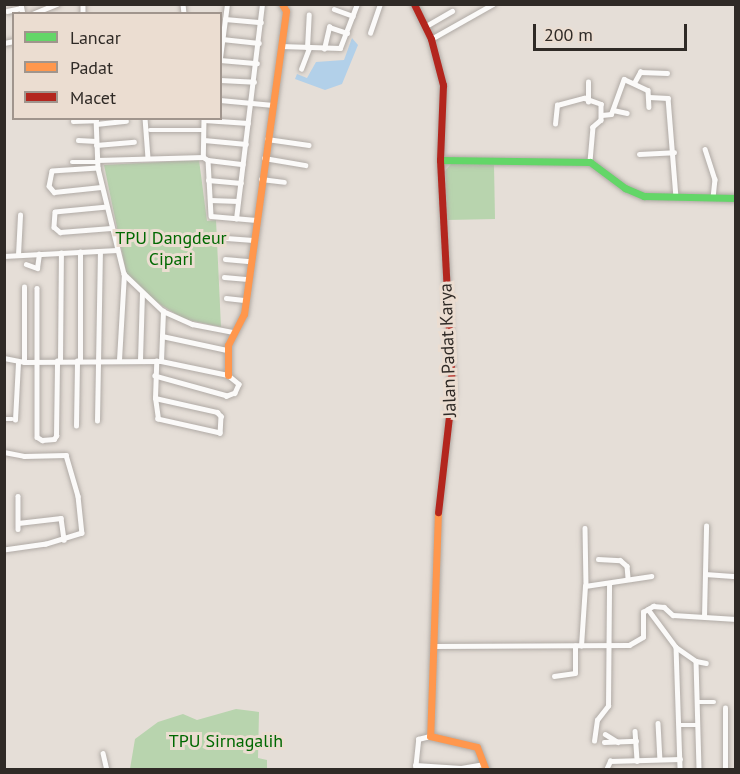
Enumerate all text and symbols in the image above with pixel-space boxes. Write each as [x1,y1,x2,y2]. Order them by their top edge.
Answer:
legend [12,12,222,120]
scale bar [536,12,690,50]
text: 200 m [544,23,593,46]
text: Lancar [70,26,121,49]
text: Padat [70,56,113,79]
text: Macet [70,86,116,109]
park label: TPU Dangdeur Cipari [115,228,227,270]
street label: Jalan Padat Karya [435,283,461,417]
park label: TPU Sirnagalih [169,730,283,752]

